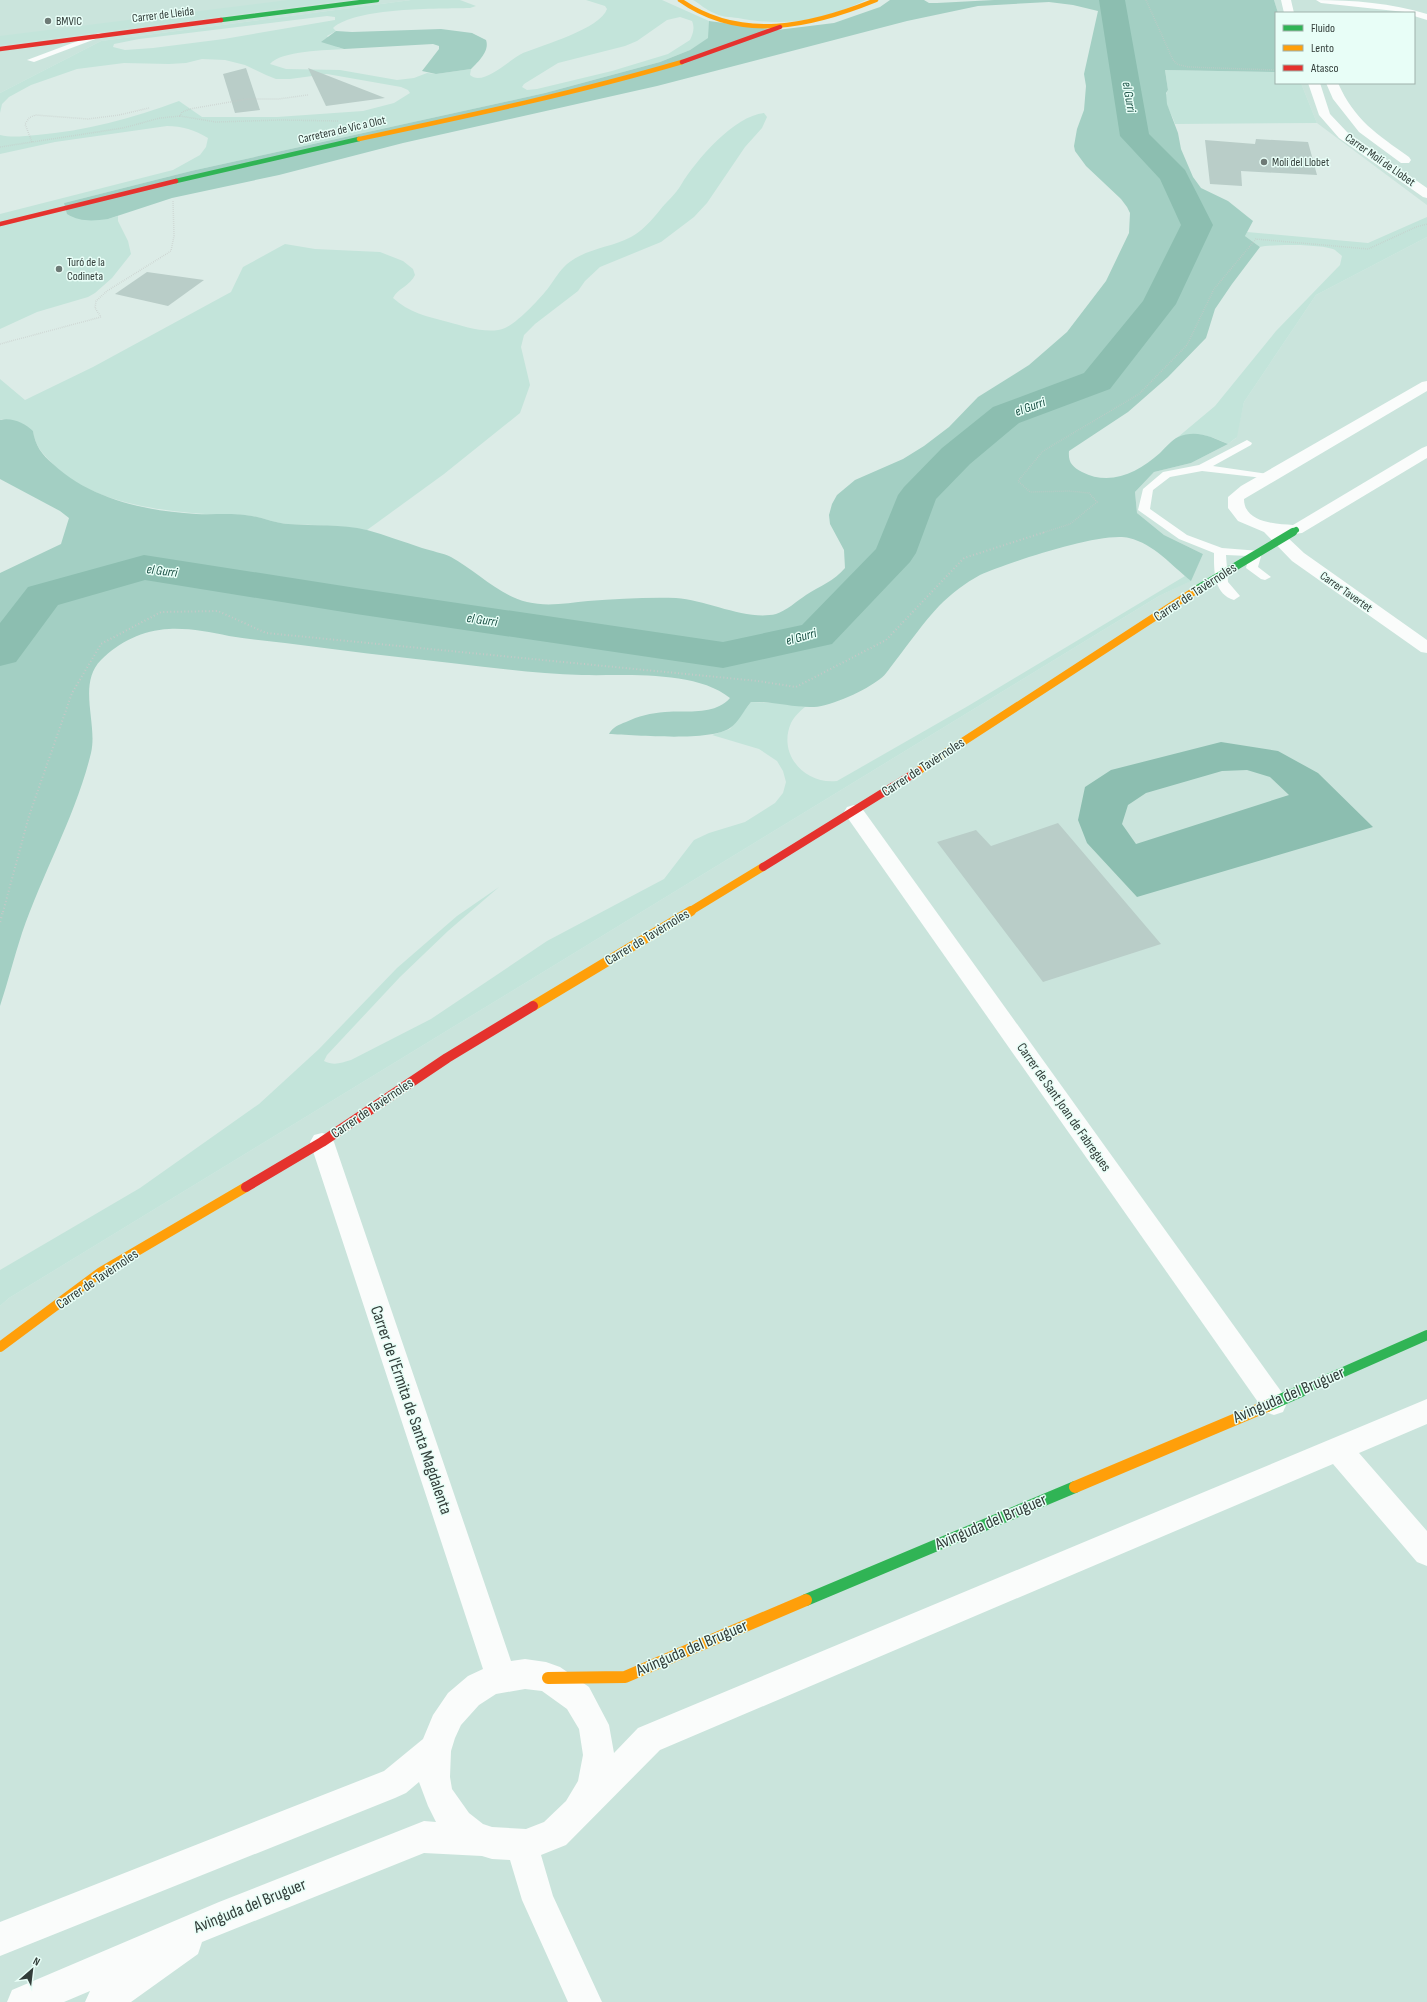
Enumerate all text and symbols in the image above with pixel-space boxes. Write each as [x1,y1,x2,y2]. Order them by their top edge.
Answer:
street label: Carrer de Lleida [131,4,195,26]
legend [1275,12,1415,84]
place label: BMVIC [56,14,82,29]
marker: BMVIC [43,16,53,26]
text: Fluido [1311,21,1335,36]
text: Lento [1311,41,1334,56]
text: Atasco [1310,61,1338,76]
water label: el Gurri [1118,80,1140,114]
street label: Carretera de Vic a Olot [297,113,388,147]
street label: Carrer Molí de Llobet [1342,130,1418,190]
place label: Molí del Llobet [1272,155,1330,170]
marker: Molí del Llobet [1259,157,1269,167]
place label: Turó de la Codineta [67,255,105,284]
marker: Turó de la Codineta [54,264,64,274]
water label: el Gurri [1013,394,1048,420]
street label: Carrer de Tavèrnoles [1150,559,1240,625]
water label: el Gurri [146,561,179,581]
street label: Carrer Tavertet [1317,568,1375,616]
water label: el Gurri [466,610,499,630]
water label: el Gurri [784,625,819,649]
street label: Carrer de Tavèrnoles [878,734,968,800]
street label: Carrer de Tavèrnoles [602,905,692,969]
street label: Carrer de Sant Joan de Fabregues [1013,1039,1115,1175]
street label: Carrer de Tavèrnoles [328,1074,416,1142]
street label: Carrer de Tavèrnoles [53,1245,141,1313]
street label: Carrer de l'Ermita de Santa Magdalenta [366,1303,456,1517]
street label: Avinguda del Bruguer [1229,1362,1348,1428]
street label: Avinguda del Bruguer [931,1489,1050,1555]
street label: Avinguda del Bruguer [632,1615,751,1681]
street label: Avinguda del Bruguer [190,1874,309,1938]
north arrow [12,1950,52,1990]
text: N [31,1954,42,1969]

